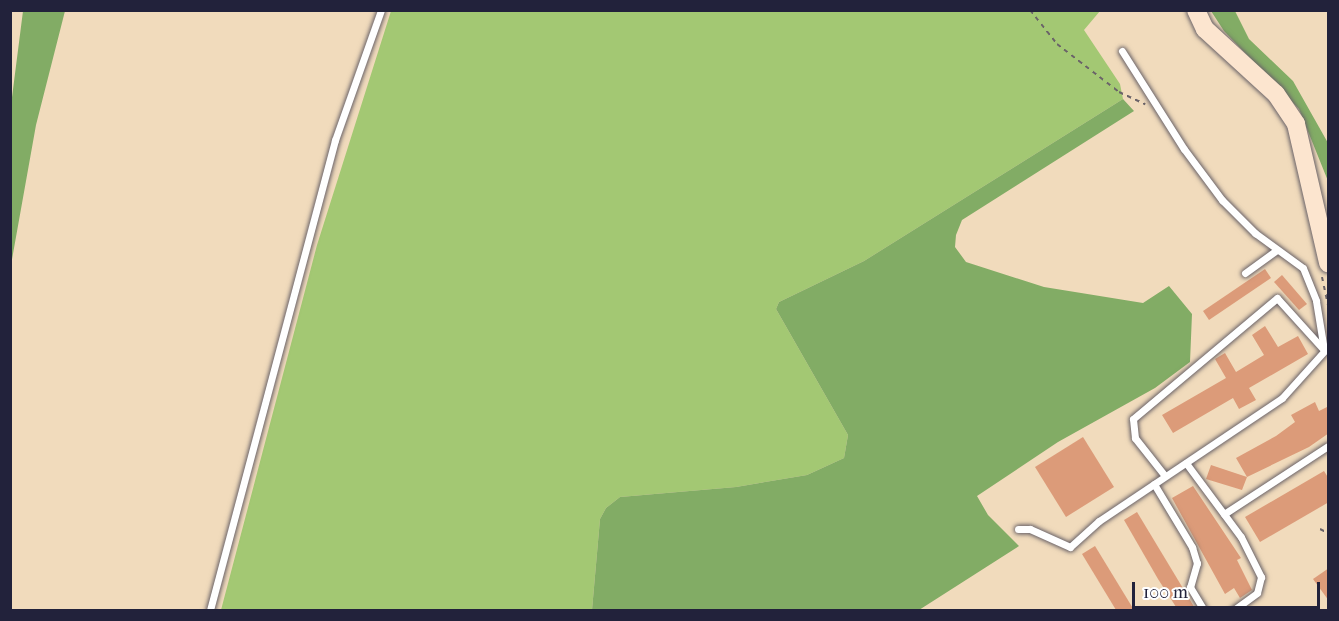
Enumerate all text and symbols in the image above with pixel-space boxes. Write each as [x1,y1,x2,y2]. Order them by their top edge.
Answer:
scale bar [1135,570,1322,608]
text: 100 m [1143,582,1188,603]

